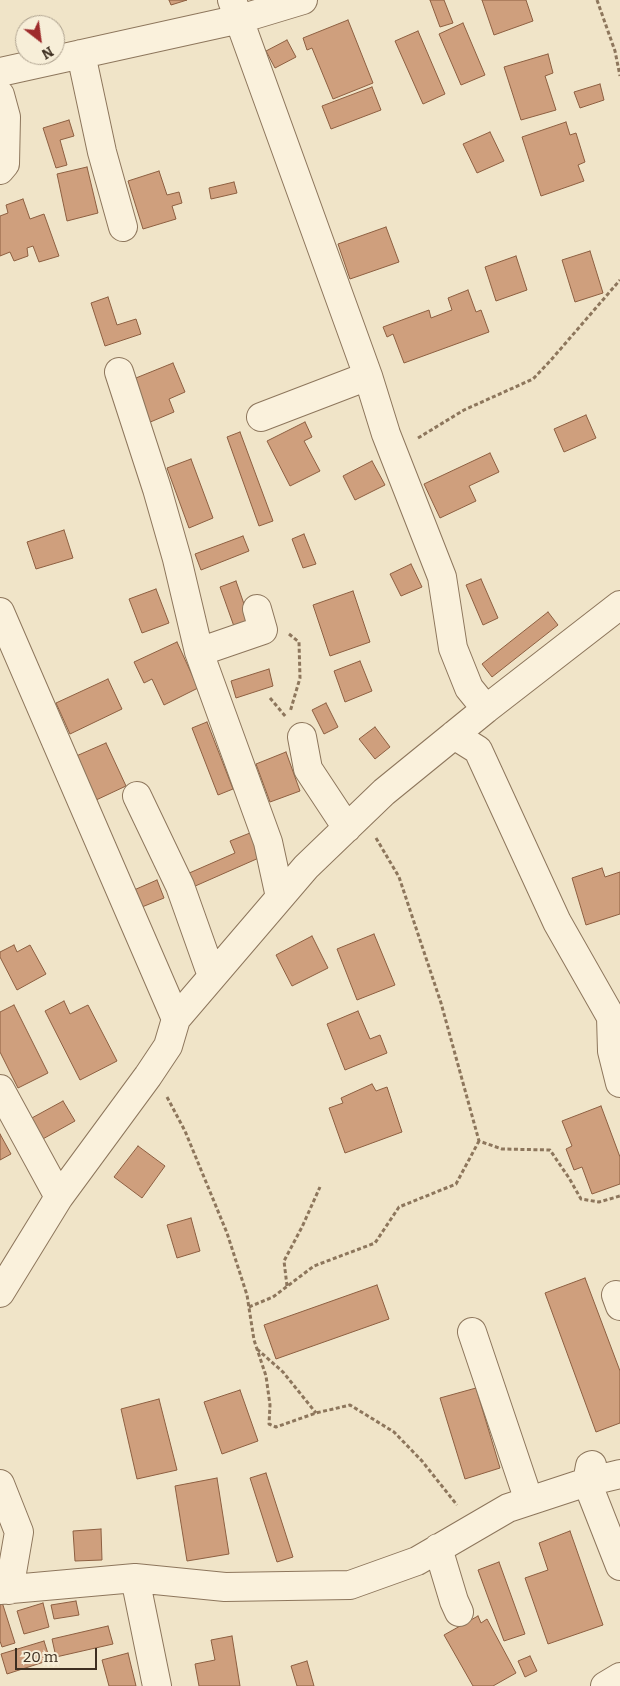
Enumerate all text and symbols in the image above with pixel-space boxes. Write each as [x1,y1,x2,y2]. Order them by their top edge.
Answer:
north arrow [15,15,65,65]
text: N [38,42,56,63]
scale bar [18,1638,100,1670]
text: 20 m [23,1648,58,1666]

